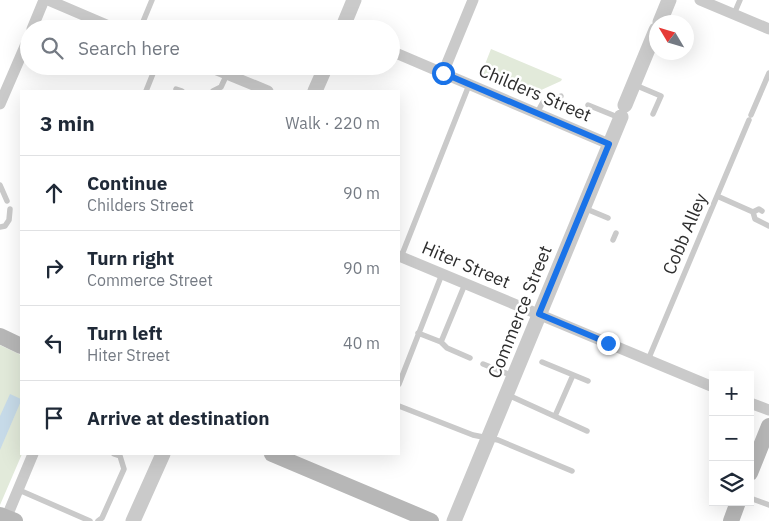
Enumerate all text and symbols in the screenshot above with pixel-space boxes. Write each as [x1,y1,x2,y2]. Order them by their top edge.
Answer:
north arrow [649,15,694,60]
search box [20,20,400,75]
icon: search [38,34,66,62]
text: Search here [78,36,180,60]
street label: Childers Street [475,58,595,127]
route start [432,62,455,85]
text: 3 min [40,109,95,137]
text: Walk · 220 m [285,113,380,133]
text: Continue [87,171,167,195]
icon: ahead [40,179,68,207]
text: 90 m [343,183,380,203]
street label: Cobb Alley [657,190,712,278]
text: Childers Street [87,195,194,215]
street label: Hiter Street [419,236,514,293]
street label: Commerce Street [482,242,557,382]
text: Turn right [87,246,174,270]
icon: right [40,254,68,282]
text: 90 m [343,258,380,278]
text: Commerce Street [87,270,213,290]
text: Turn left [87,321,163,345]
icon: left [40,329,68,357]
route end [597,332,620,355]
text: 40 m [343,333,380,353]
text: Hiter Street [87,345,170,365]
map controls [709,371,754,506]
button: + [709,371,754,416]
icon: arrive [40,404,68,432]
text: Arrive at destination [87,406,270,430]
button: − [709,416,754,461]
button: layers [709,461,754,506]

